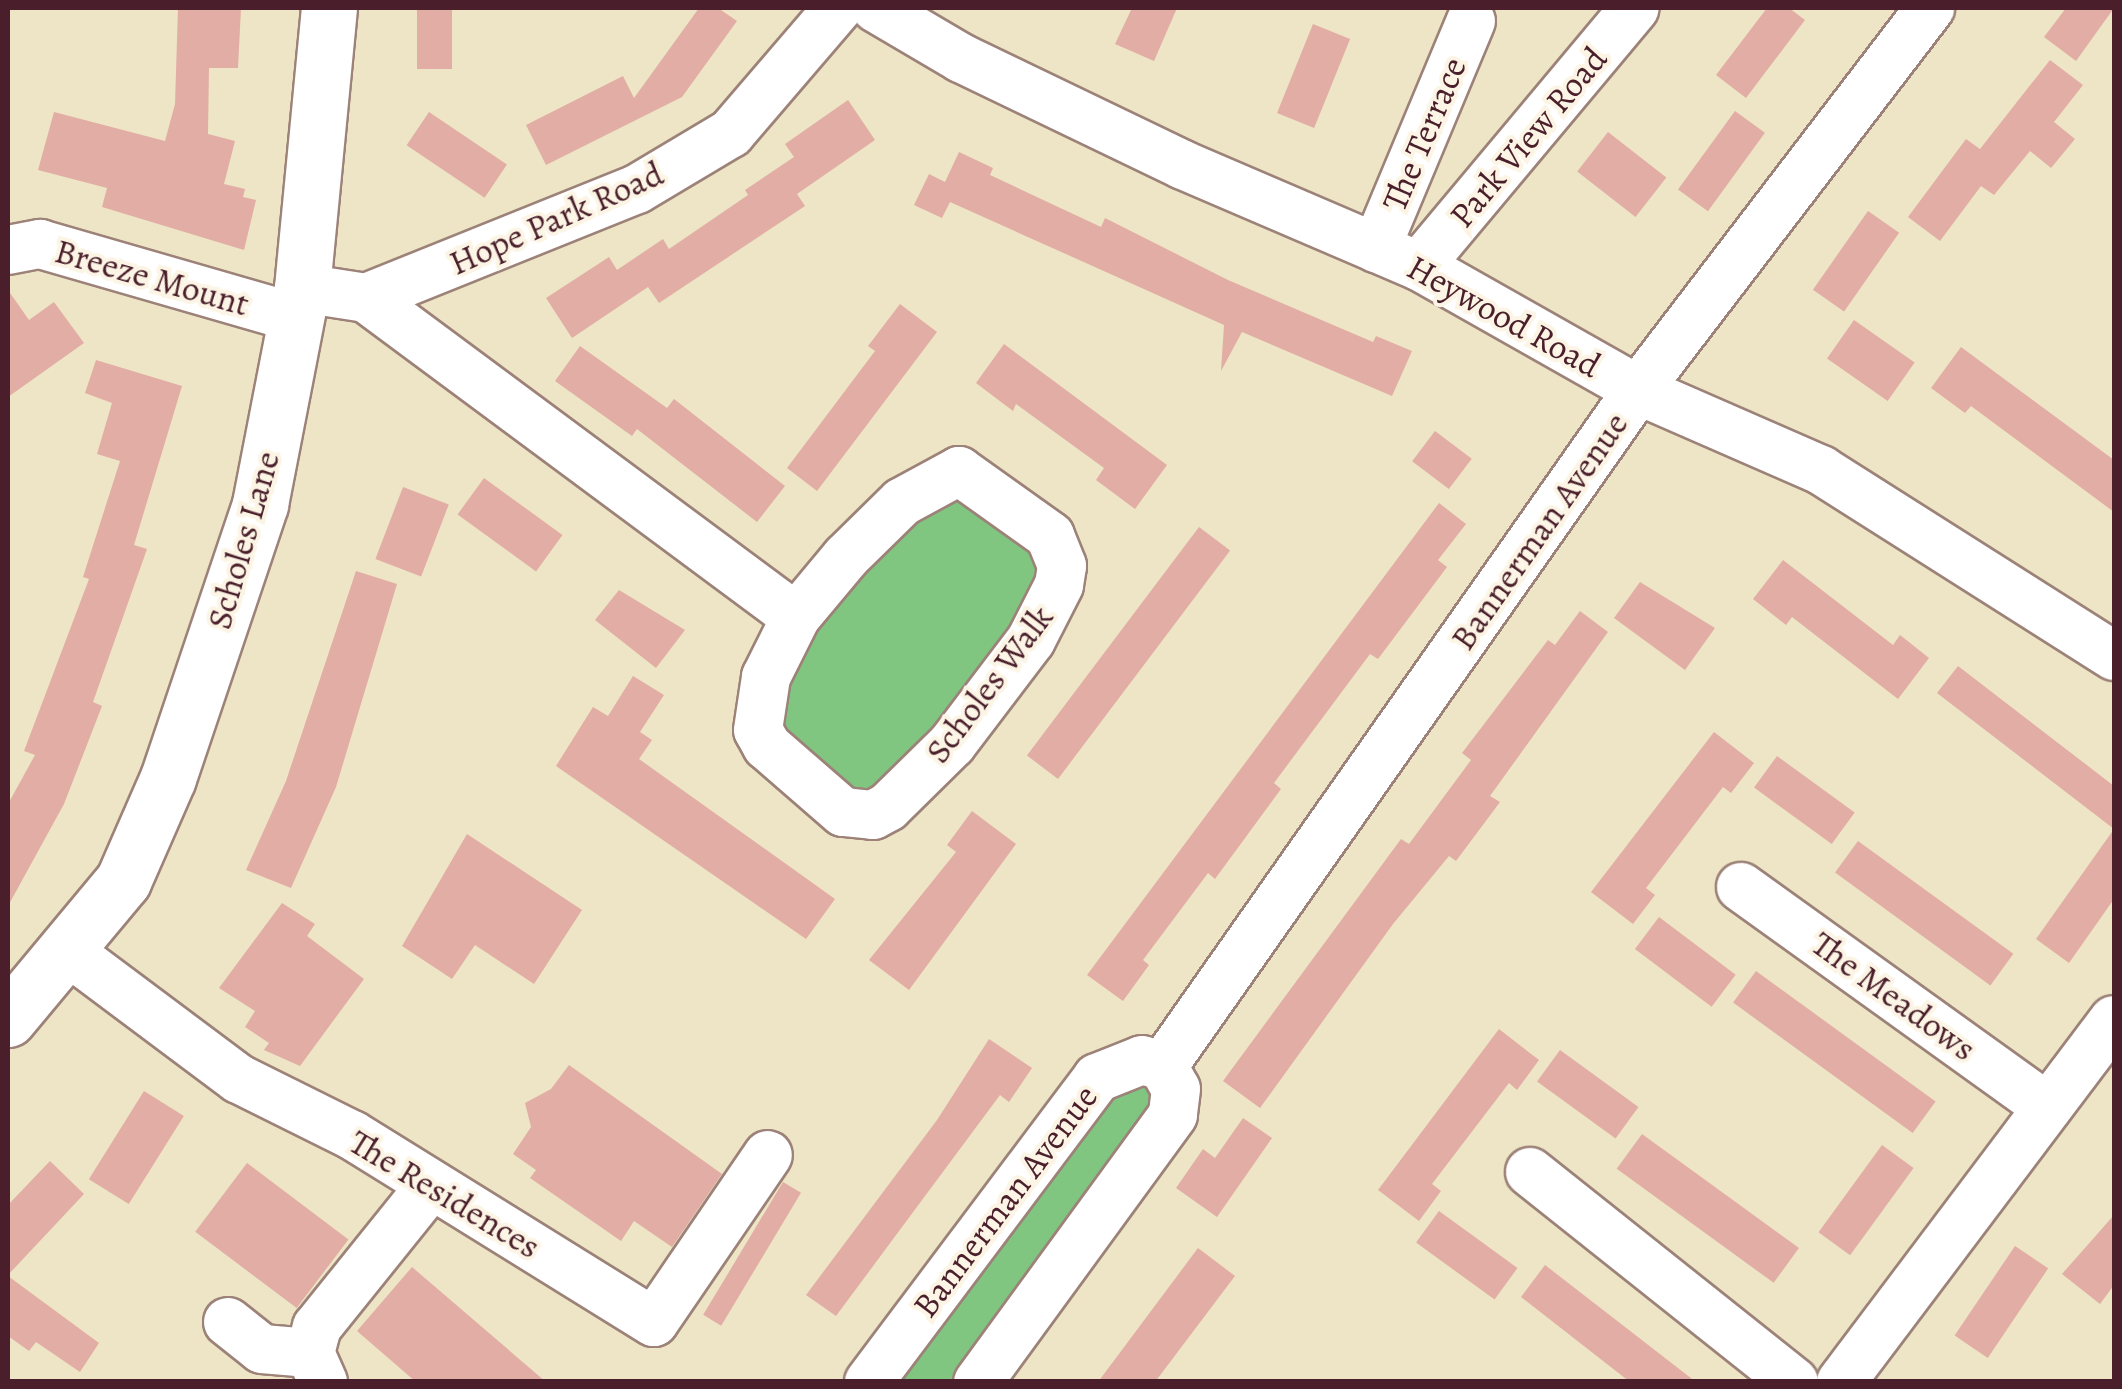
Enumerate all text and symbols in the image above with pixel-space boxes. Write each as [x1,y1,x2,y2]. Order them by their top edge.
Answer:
street label: Park View Road [1440,38,1616,236]
street label: The Terrace [1373,51,1475,217]
street label: Hope Park Road [443,152,669,284]
street label: Breeze Mount [50,229,254,325]
street label: Heywood Road [1400,246,1608,386]
street label: Bannerman Avenue [1441,404,1637,658]
street label: Scholes Lane [198,446,288,634]
street label: Scholes Walk [916,597,1062,771]
street label: The Meadows [1804,922,1984,1070]
street label: Bannerman Avenue [904,1076,1106,1326]
street label: The Residences [342,1121,548,1267]

